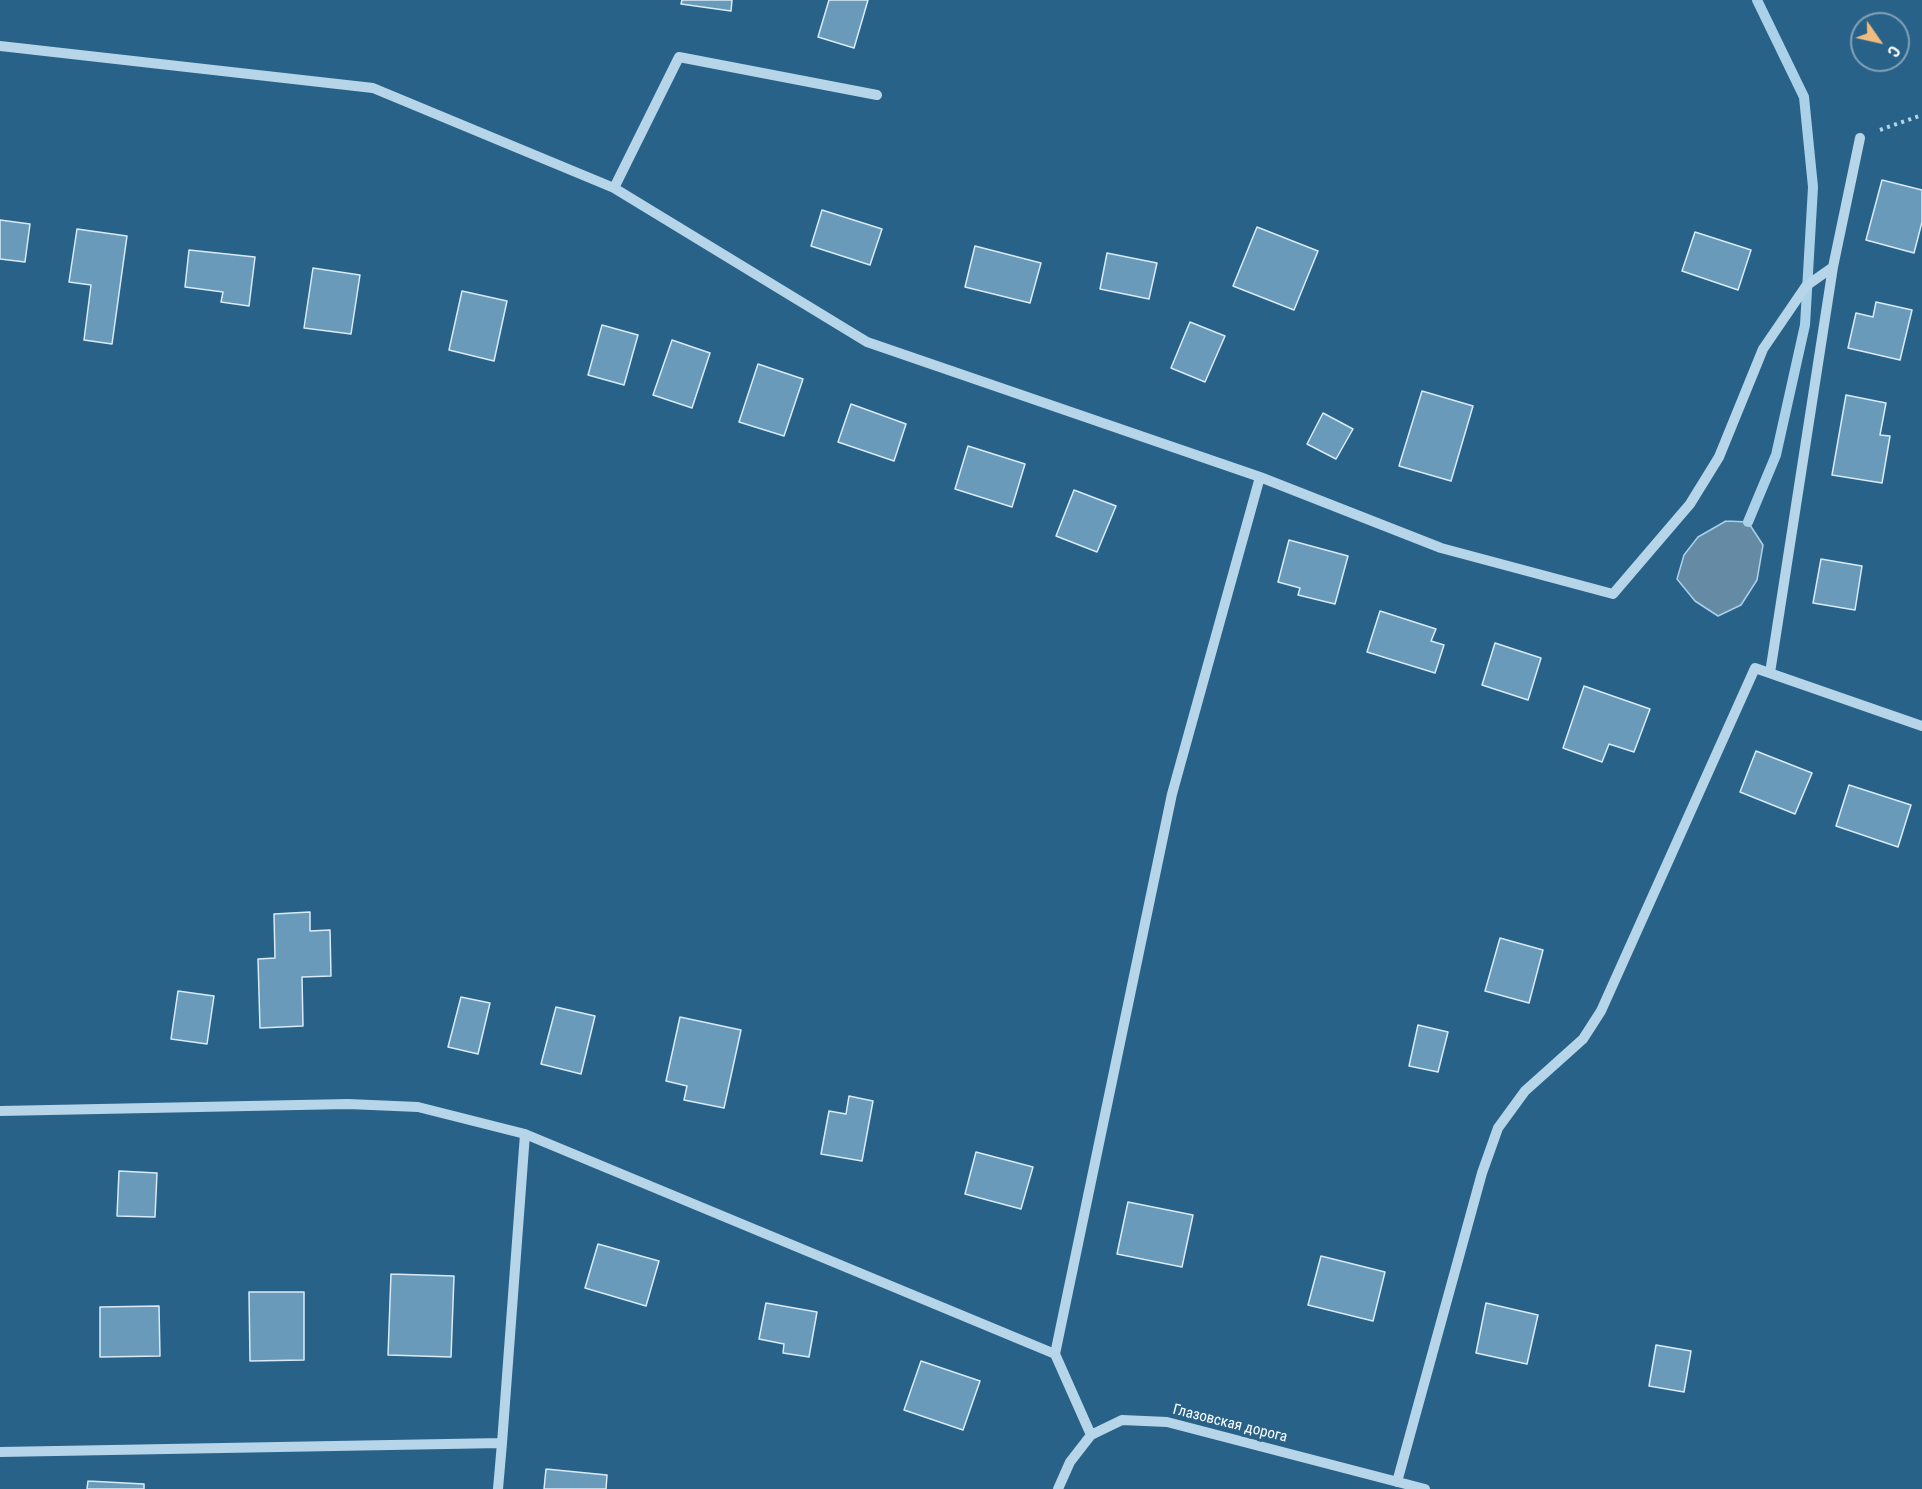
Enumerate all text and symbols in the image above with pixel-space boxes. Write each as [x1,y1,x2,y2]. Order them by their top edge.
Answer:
north arrow [1850,12,1910,72]
text: С [1883,42,1904,60]
street label: Глазовская дорога [1171,1401,1289,1447]

